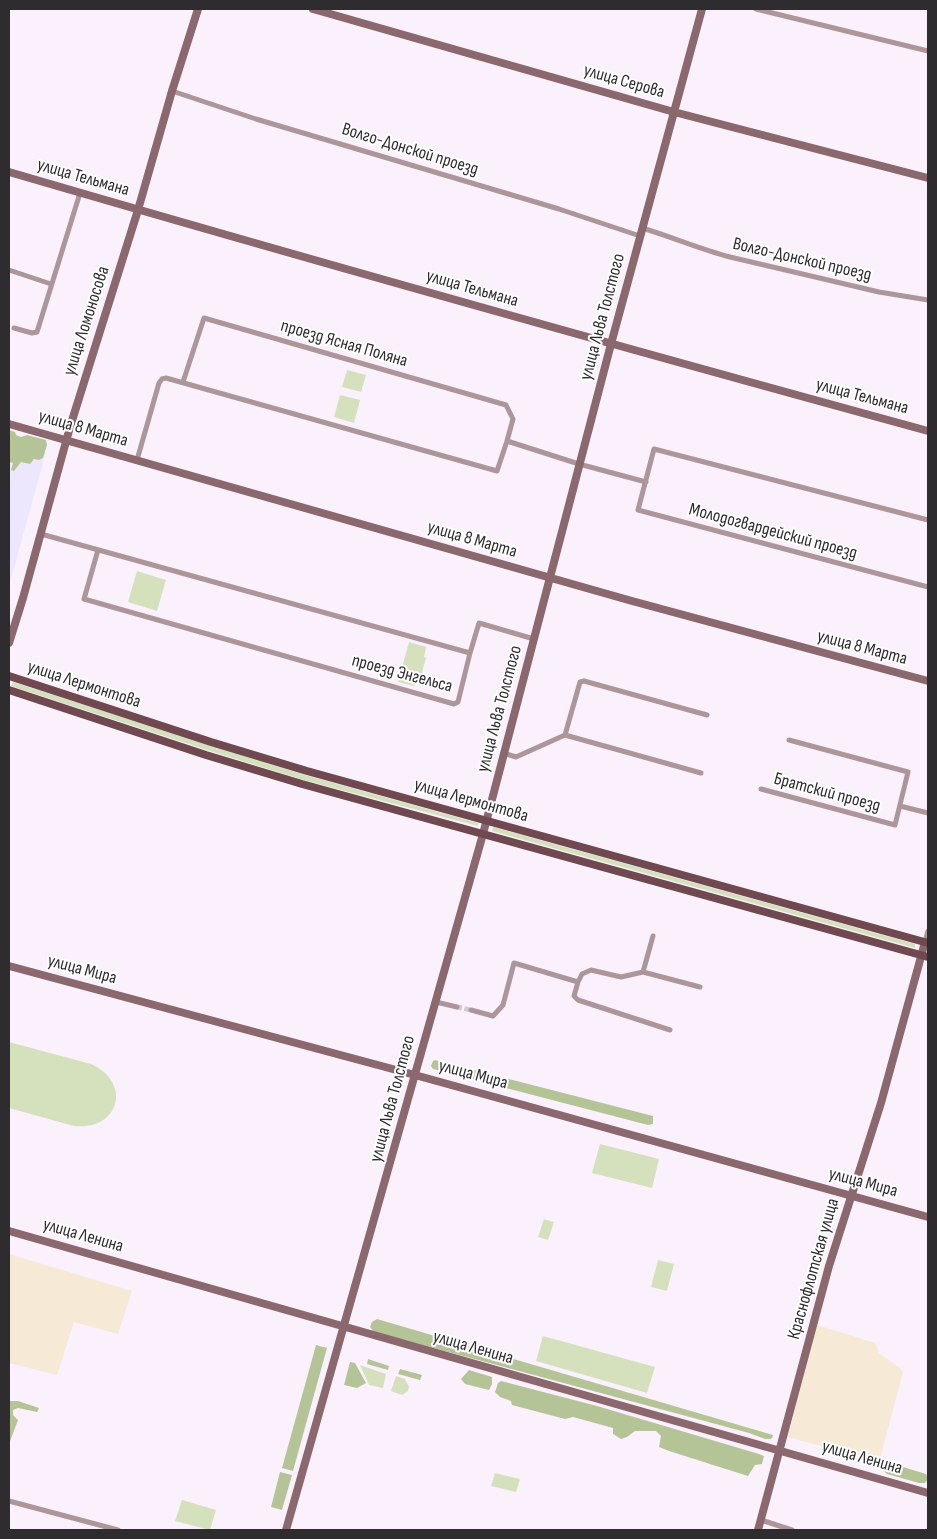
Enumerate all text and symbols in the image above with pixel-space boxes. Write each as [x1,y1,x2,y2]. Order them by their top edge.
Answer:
street label: улица Серова [581,60,667,104]
street label: Волго-Донской проезд [339,119,481,181]
street label: улица Тельмана [34,155,132,201]
street label: Волго-Донской проезд [731,234,873,286]
street label: улица Льва Толстого [576,251,630,383]
street label: улица Ломоносова [59,264,115,378]
street label: улица Тельмана [423,266,521,312]
street label: проезд Ясная Поляна [278,316,410,372]
street label: улица Тельмана [813,374,911,420]
street label: улица 8 Марта [36,406,130,452]
street label: Молодогвардейский проезд [686,499,860,565]
street label: улица 8 Марта [425,517,519,563]
street label: улица 8 Марта [815,626,909,670]
street label: улица Льва Толстого [473,643,527,775]
street label: проезд Энгельса [349,650,455,698]
street label: улица Лермонтова [25,657,143,713]
street label: Братский проезд [771,768,883,818]
street label: улица Лермонтова [411,774,531,828]
street label: улица Мира [45,950,119,990]
street label: улица Льва Толстого [366,1033,420,1165]
street label: улица Мира [436,1055,510,1095]
street label: улица Мира [826,1163,900,1203]
street label: Краснофлотская улица [784,1196,844,1342]
street label: улица Ленина [40,1214,126,1258]
street label: улица Ленина [430,1326,516,1370]
street label: улица Ленина [819,1436,905,1480]

